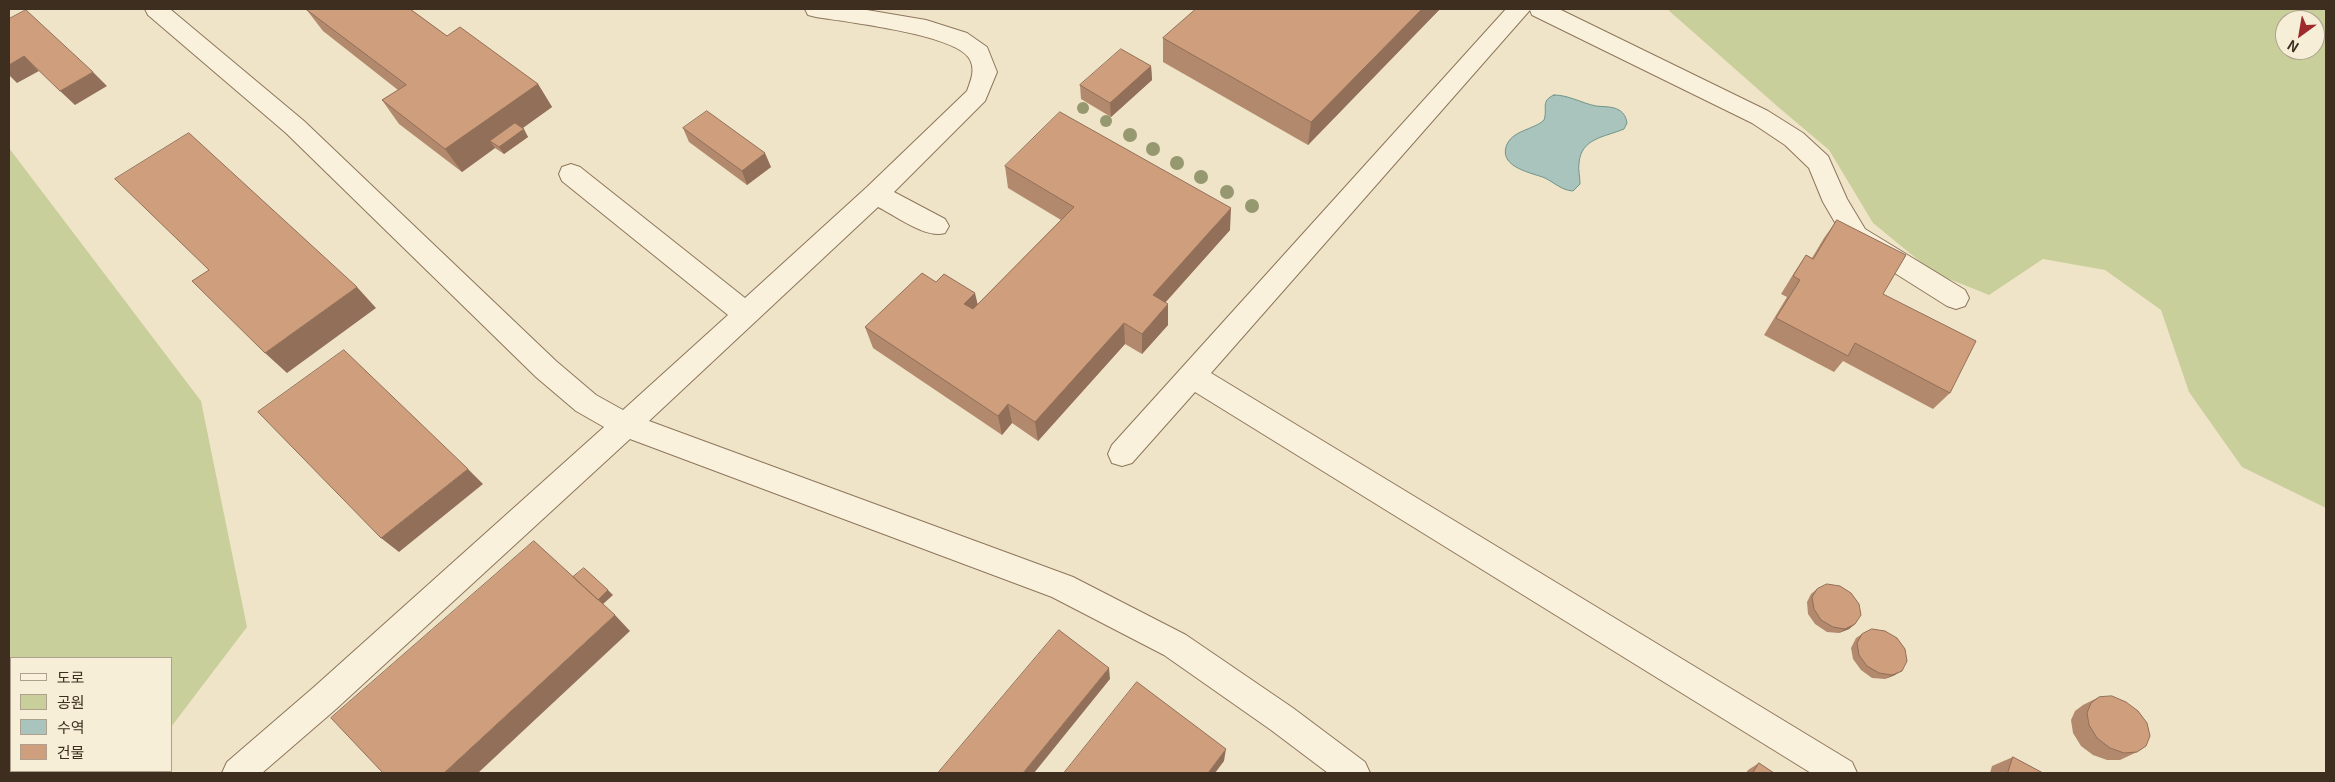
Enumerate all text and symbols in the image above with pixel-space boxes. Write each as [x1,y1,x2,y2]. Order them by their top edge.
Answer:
north arrow [2275,10,2325,60]
text: N [2283,36,2302,58]
legend [10,657,172,772]
text: 도로 [57,666,85,687]
text: 공원 [57,691,85,712]
text: 수역 [57,716,85,737]
text: 건물 [57,741,85,762]

